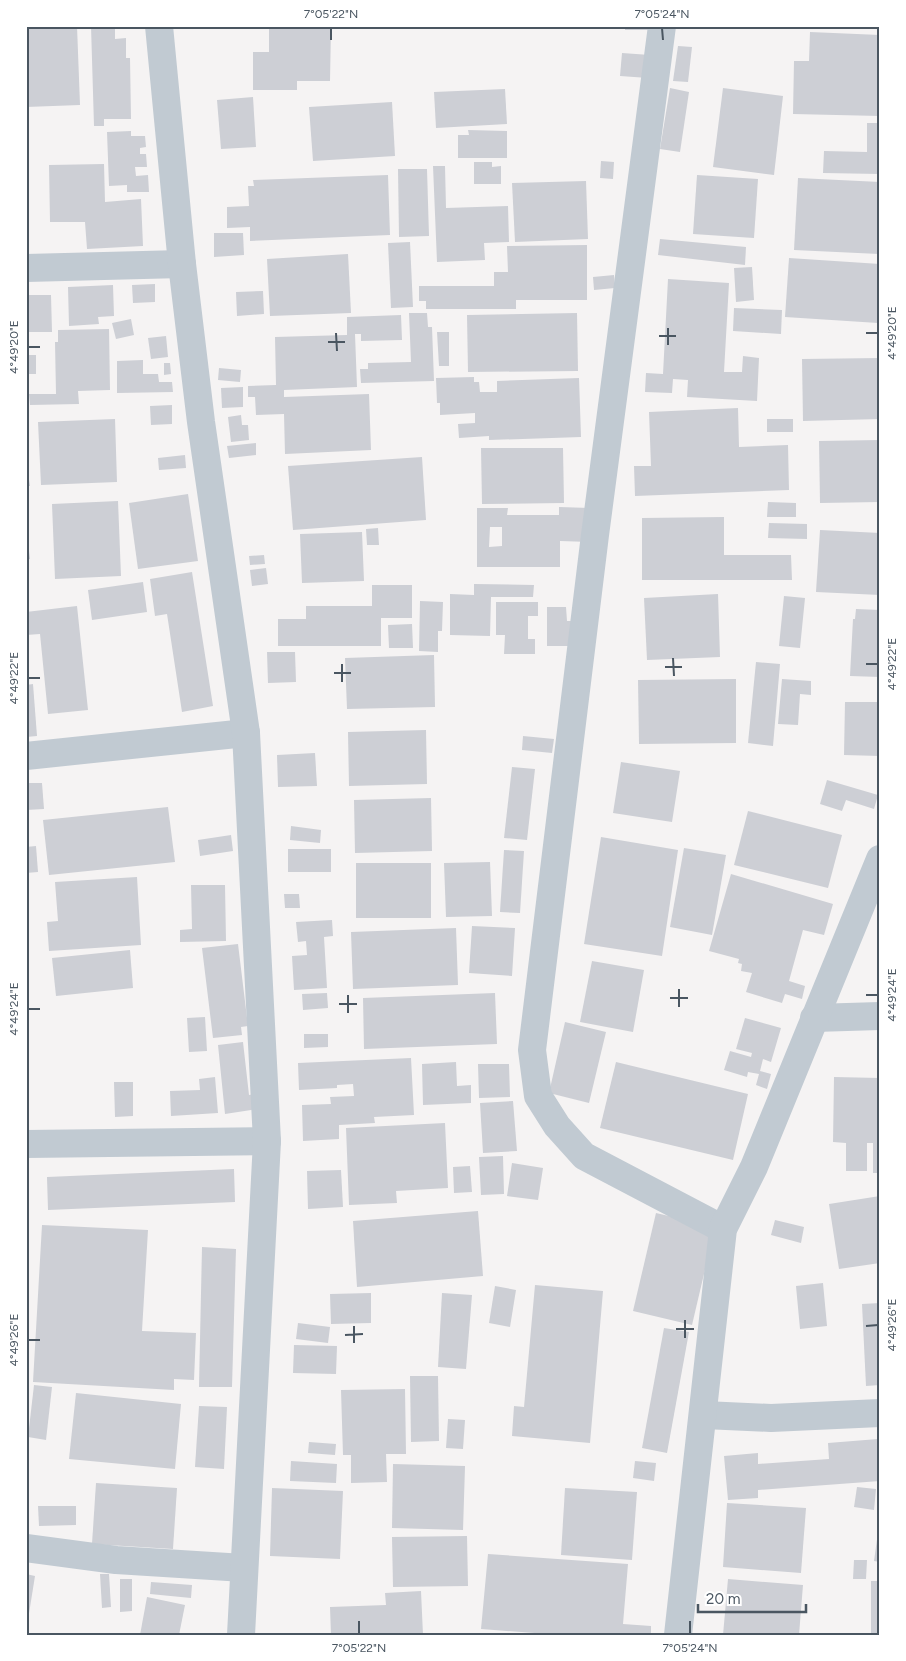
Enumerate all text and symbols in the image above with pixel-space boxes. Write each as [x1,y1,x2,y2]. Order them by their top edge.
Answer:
text: 7°05'22"N [304,7,358,21]
text: 7°05'24"N [634,7,690,21]
text: 4°49'20"E [885,306,899,360]
text: 4°49'20"E [7,320,21,374]
text: 4°49'22"E [885,638,899,690]
text: 4°49'22"E [7,652,21,704]
text: 4°49'24"E [885,968,899,1022]
text: 4°49'24"E [7,982,21,1036]
text: 4°49'26"E [885,1299,899,1351]
text: 4°49'26"E [7,1314,21,1366]
scale bar [698,1581,806,1613]
text: 20 m [706,1590,740,1608]
text: 7°05'22"N [332,1641,386,1655]
text: 7°05'24"N [662,1641,718,1655]

